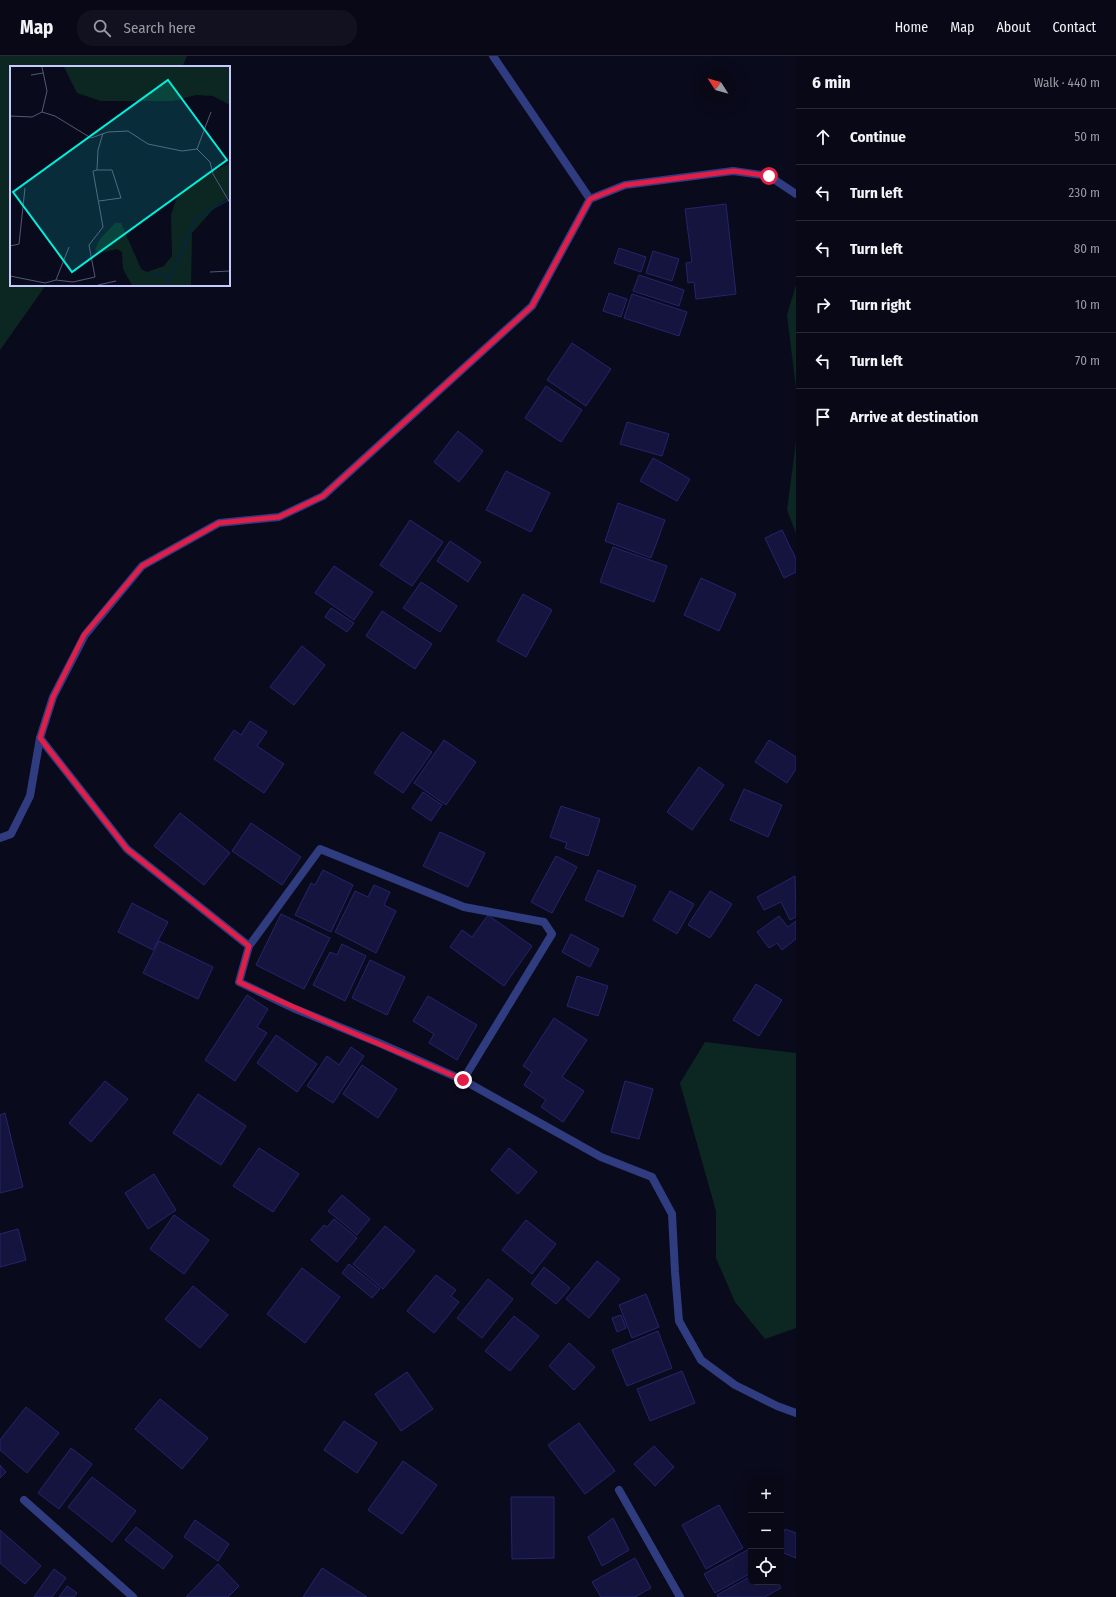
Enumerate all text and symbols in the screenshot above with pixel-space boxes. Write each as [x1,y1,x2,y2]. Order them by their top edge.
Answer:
search box [77,10,357,46]
text: Map [20,16,53,39]
icon: search [91,17,113,39]
text: Search here [123,19,196,37]
text: Home [895,19,928,36]
text: Map [950,19,974,36]
text: About [996,19,1031,36]
text: Contact [1053,19,1096,36]
inset map [10,66,230,286]
north arrow [700,68,736,104]
text: 6 min [812,72,851,93]
text: Walk · 440 m [1034,75,1100,90]
icon: ahead [812,126,834,148]
text: Continue [850,128,906,146]
text: 50 m [1074,129,1100,144]
route start [760,167,778,185]
icon: left [812,182,834,204]
text: Turn left [850,184,903,202]
text: 230 m [1069,185,1100,200]
icon: left [812,238,834,260]
text: Turn left [850,240,903,258]
text: 80 m [1074,241,1100,256]
icon: right [812,294,834,316]
text: Turn right [850,296,911,314]
text: 10 m [1075,297,1100,312]
icon: left [812,350,834,372]
text: Turn left [850,352,903,370]
text: 70 m [1075,353,1100,368]
icon: arrive [812,406,834,428]
text: Arrive at destination [850,408,978,426]
route end [454,1071,472,1089]
map controls [748,1477,784,1585]
button: + [748,1477,784,1513]
button: − [748,1513,784,1549]
button: locate [748,1549,784,1585]

